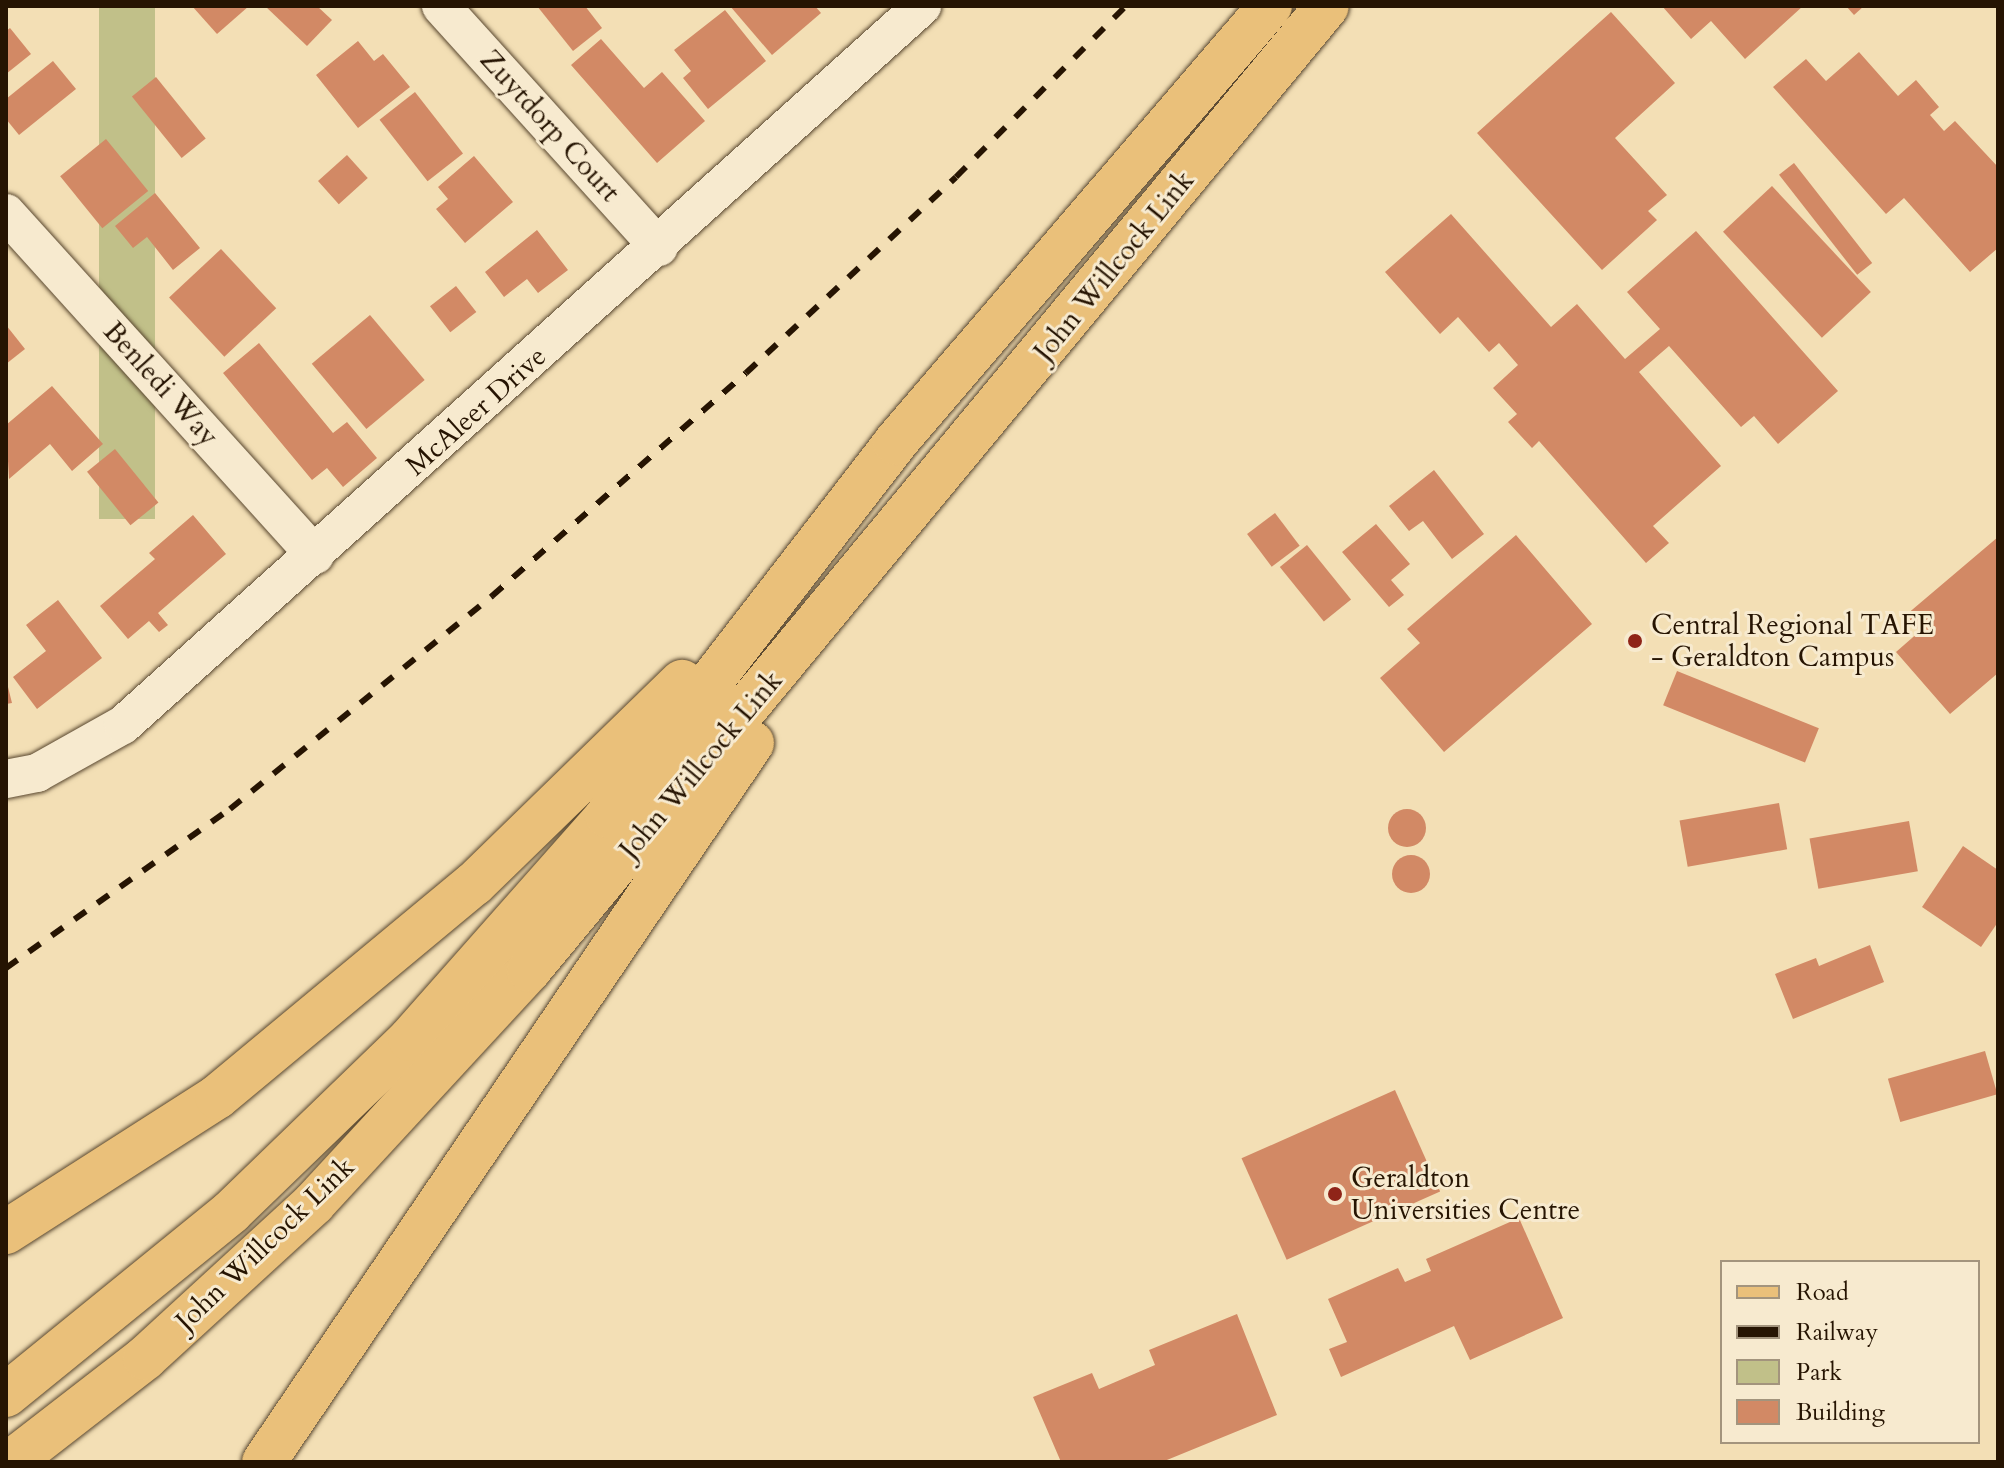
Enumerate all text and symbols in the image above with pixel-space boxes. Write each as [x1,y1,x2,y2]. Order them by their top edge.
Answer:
street label: Zuytdorp Court [473,43,627,209]
street label: John Willcock Link [1027,164,1201,368]
street label: Benledi Way [96,315,226,453]
street label: McAleer Drive [399,339,553,483]
place label: Central Regional TAFE - Geraldton Campus [1651,608,1934,674]
marker: Central Regional TAFE - Geraldton Campus [1626,632,1644,650]
street label: John Willcock Link [612,664,790,866]
street label: John Willcock Link [169,1150,361,1338]
place label: Geraldton Universities Centre [1351,1161,1580,1227]
marker: Geraldton Universities Centre [1326,1185,1344,1203]
legend [1720,1260,1980,1444]
text: Road [1796,1276,1849,1309]
text: Railway [1796,1316,1878,1349]
text: Park [1796,1356,1842,1389]
text: Building [1796,1396,1885,1429]

